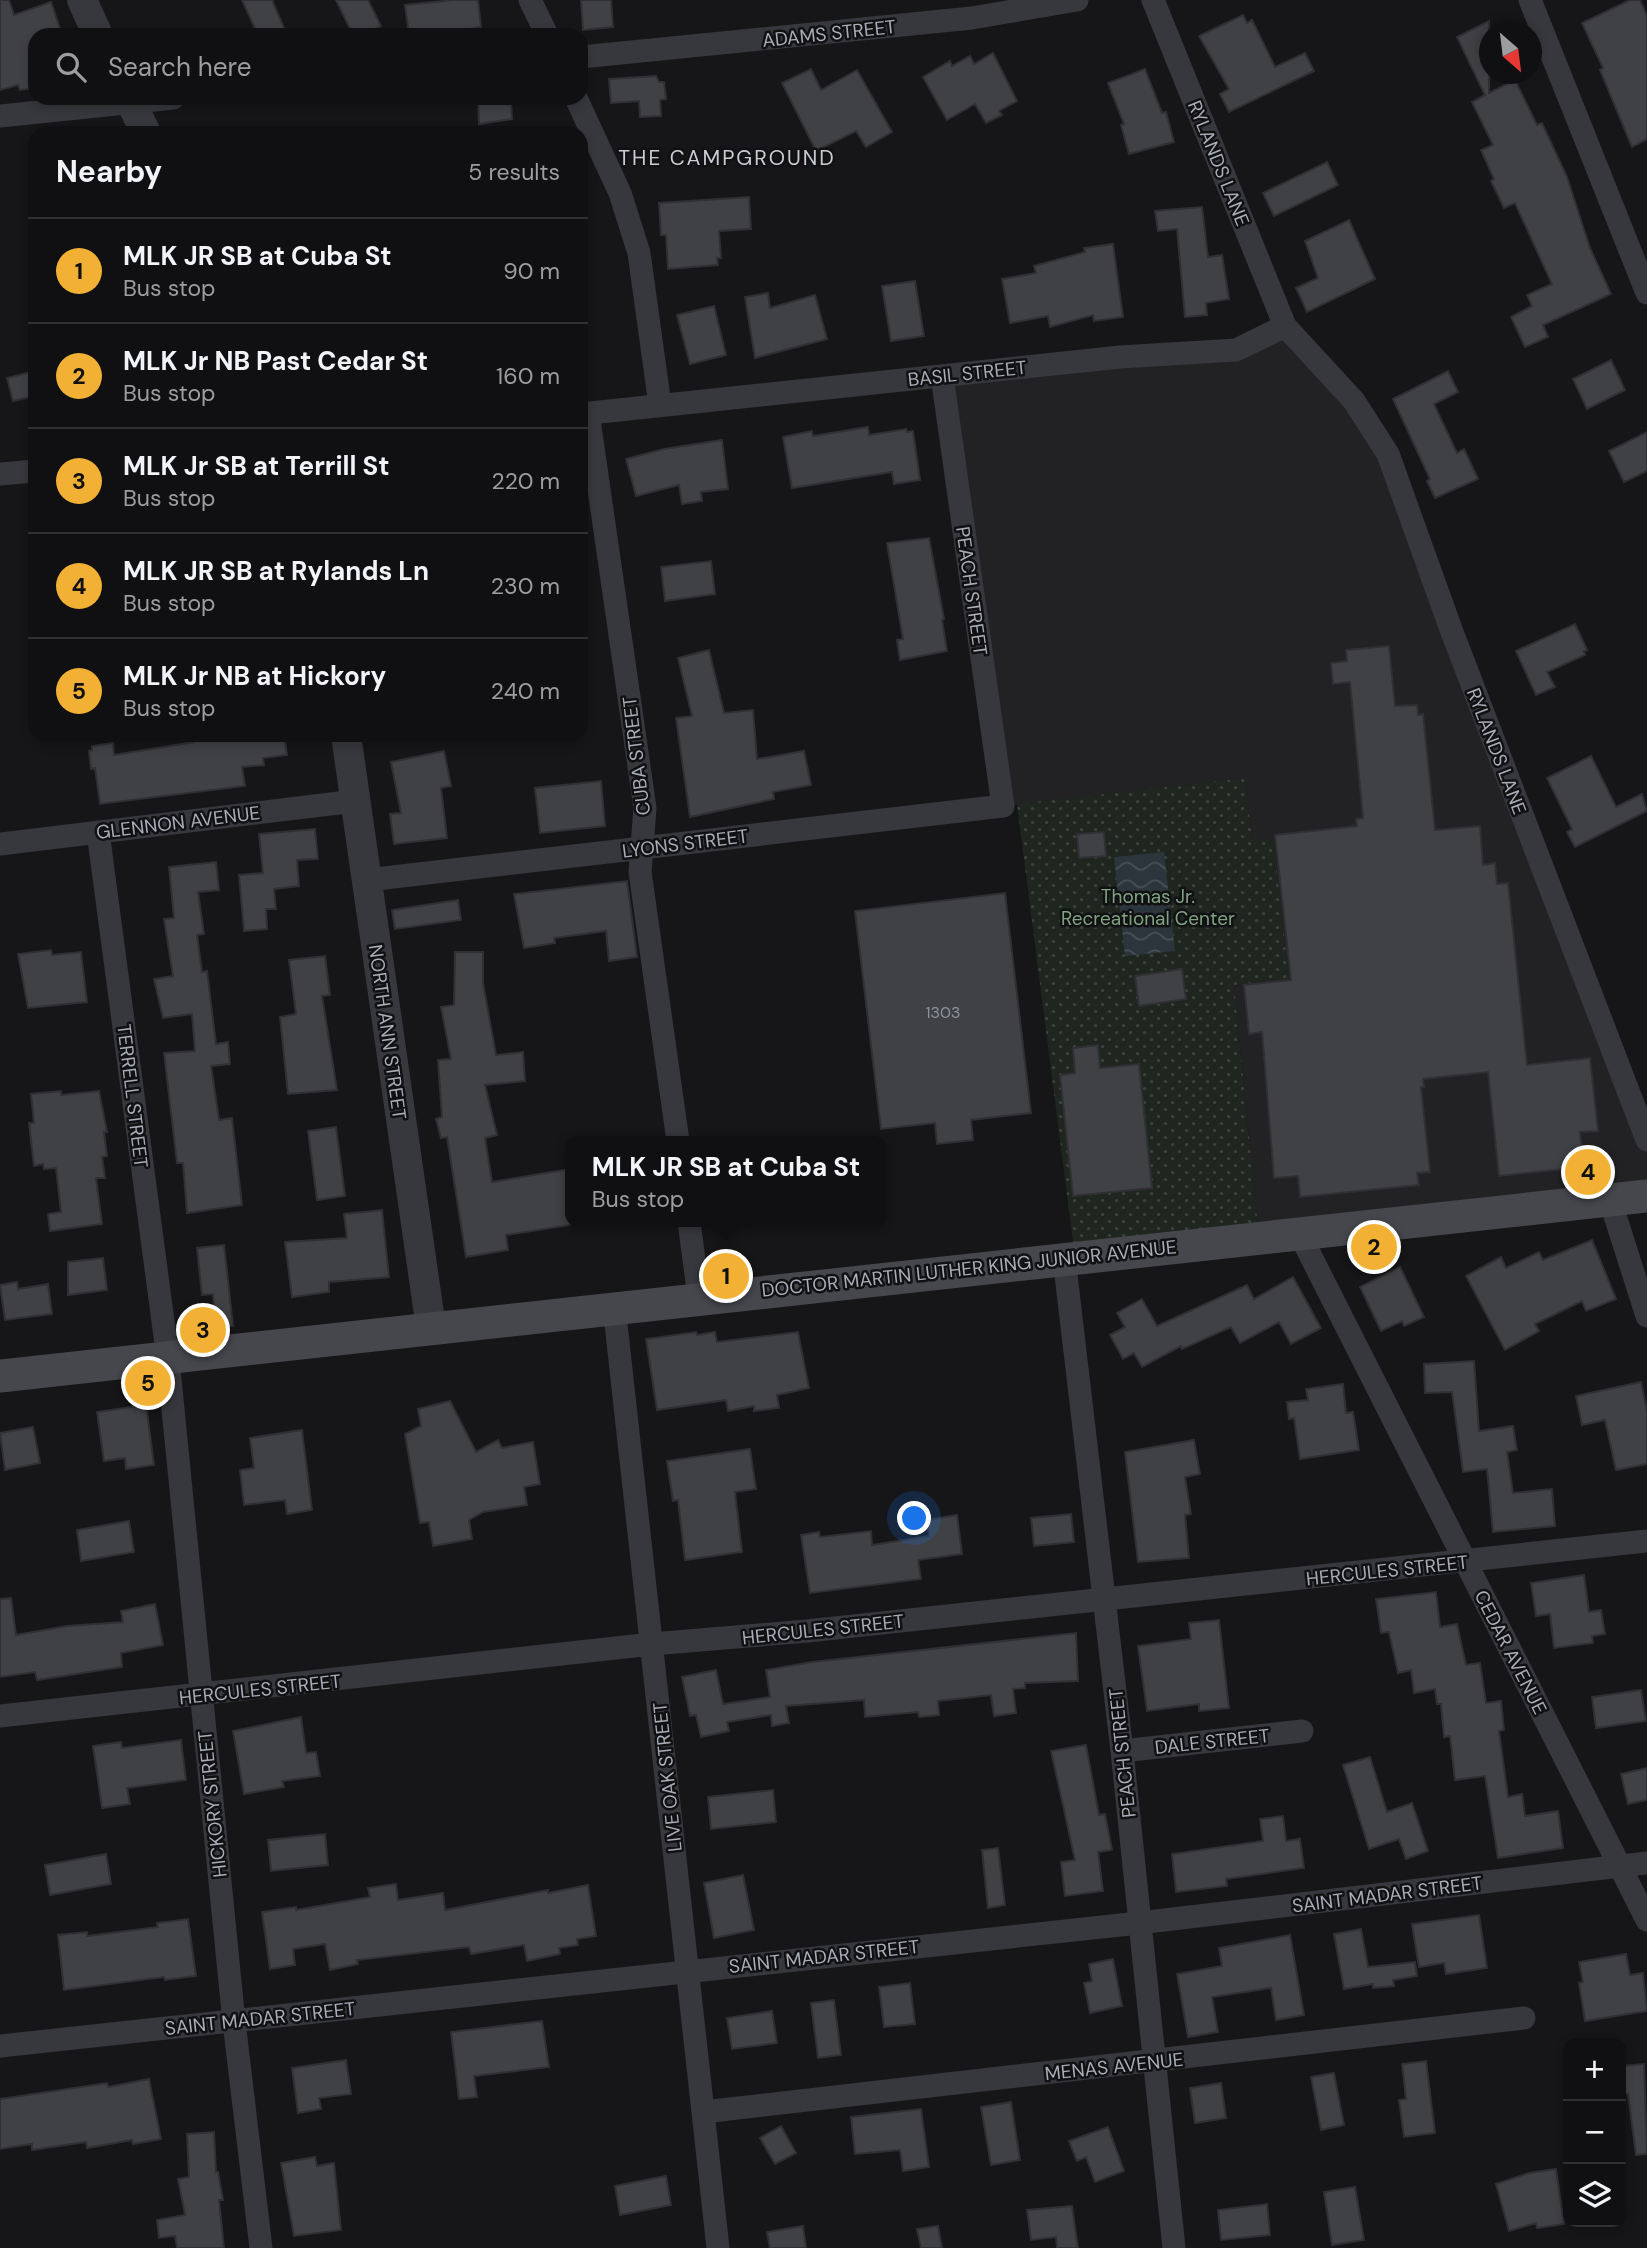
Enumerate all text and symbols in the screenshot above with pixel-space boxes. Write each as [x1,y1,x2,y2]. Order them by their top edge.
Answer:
street label: ADAMS STREET [761,14,897,53]
north arrow [1479,21,1542,84]
search box [28,28,588,105]
icon: search [52,48,90,86]
text: Search here [108,50,251,84]
street label: RYLANDS LANE [1182,97,1255,230]
district label: THE CAMPGROUND [618,144,836,172]
text: Nearby [56,152,162,191]
text: 5 results [468,157,560,187]
text: MLK JR SB at Cuba St [123,239,392,273]
text: 1 [75,256,83,286]
text: 90 m [503,256,560,286]
text: Bus stop [123,273,215,303]
text: MLK Jr NB Past Cedar St [123,344,428,378]
street label: BASIL STREET [906,355,1028,392]
text: 2 [72,361,86,391]
text: 160 m [496,361,560,391]
text: Bus stop [123,378,215,408]
text: MLK Jr SB at Terrill St [123,449,389,483]
text: 3 [72,466,86,496]
text: 220 m [491,466,560,496]
text: Bus stop [123,483,215,513]
street label: PEACH STREET [950,525,993,658]
text: MLK JR SB at Rylands Ln [123,554,429,588]
text: 4 [72,571,86,601]
text: 230 m [491,571,560,601]
text: Bus stop [123,588,215,618]
text: MLK Jr NB at Hickory [123,659,386,693]
text: 5 [72,676,86,706]
text: 240 m [491,676,560,706]
street label: RYLANDS LANE [1461,685,1532,818]
text: Bus stop [123,693,215,723]
street label: CUBA STREET [617,695,656,817]
street label: GLENNON AVENUE [95,800,261,845]
street label: LYONS STREET [621,823,750,864]
park label: Thomas Jr. Recreational Center [1061,884,1235,931]
street label: NORTH ANN STREET [363,943,412,1122]
house number: 1303 [926,1002,960,1023]
street label: TERRELL STREET [111,1023,154,1170]
popup [565,1136,887,1227]
pin: 4 [1565,1146,1611,1198]
text: MLK JR SB at Cuba St [592,1150,860,1184]
text: Bus stop [592,1184,684,1214]
pin: 2 [1351,1221,1397,1273]
street label: DOCTOR MARTIN LUTHER KING JUNIOR AVENUE [760,1234,1178,1303]
pin: 1 [703,1250,749,1302]
pin: 3 [180,1304,226,1356]
pin: 5 [125,1357,171,1409]
your location [897,1501,931,1535]
street label: HERCULES STREET [1305,1550,1470,1591]
street label: CEDAR AVENUE [1469,1586,1553,1718]
street label: HERCULES STREET [741,1609,906,1650]
street label: HERCULES STREET [178,1669,343,1710]
street label: PEACH STREET [1103,1687,1142,1819]
street label: LIVE OAK STREET [647,1701,688,1853]
street label: DALE STREET [1153,1723,1271,1760]
street label: HICKORY STREET [192,1729,233,1879]
street label: SAINT MADAR STREET [1291,1870,1484,1919]
street label: SAINT MADAR STREET [728,1934,921,1979]
street label: SAINT MADAR STREET [164,1996,357,2041]
map controls [1563,2038,1626,2227]
button: + [1563,2038,1626,2101]
street label: MENAS AVENUE [1044,2047,1185,2086]
button: − [1563,2101,1626,2164]
button: layers [1563,2164,1626,2227]

